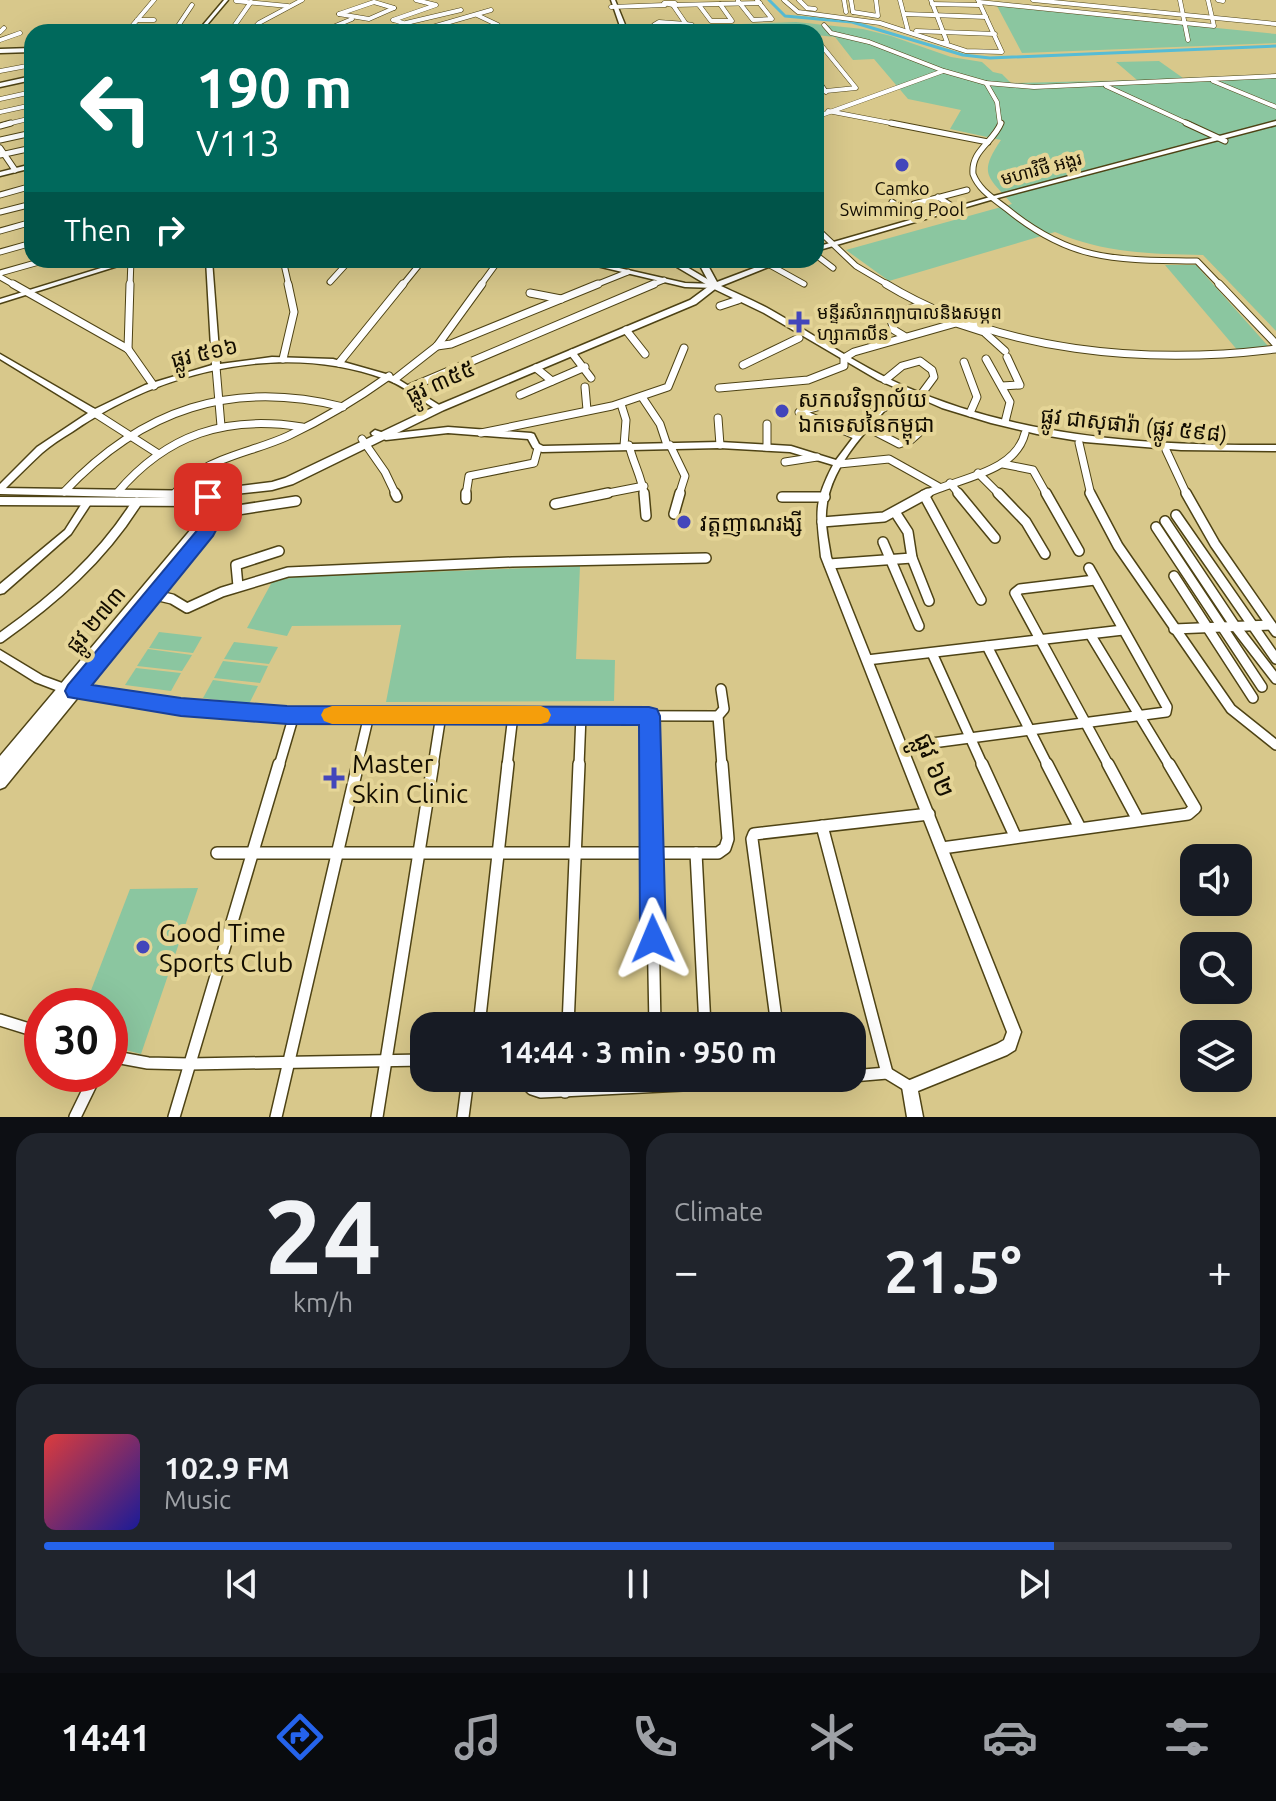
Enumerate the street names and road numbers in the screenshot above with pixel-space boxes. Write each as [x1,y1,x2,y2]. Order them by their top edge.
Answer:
street label: មហាវិថី អង្គរ [998,147,1084,191]
street label: ផ្លូវ ៥១៦ [168,332,242,380]
street label: ផ្លូវ ៣៥៥ [402,355,482,415]
street label: ផ្លូវ ជាសុផារ៉ា (ផ្លូវ ៥៩៨) [1038,402,1229,455]
street label: ផ្លូវ ២៧៣ [60,581,136,663]
street label: ផ្លូវ ៦២ [900,729,961,805]

